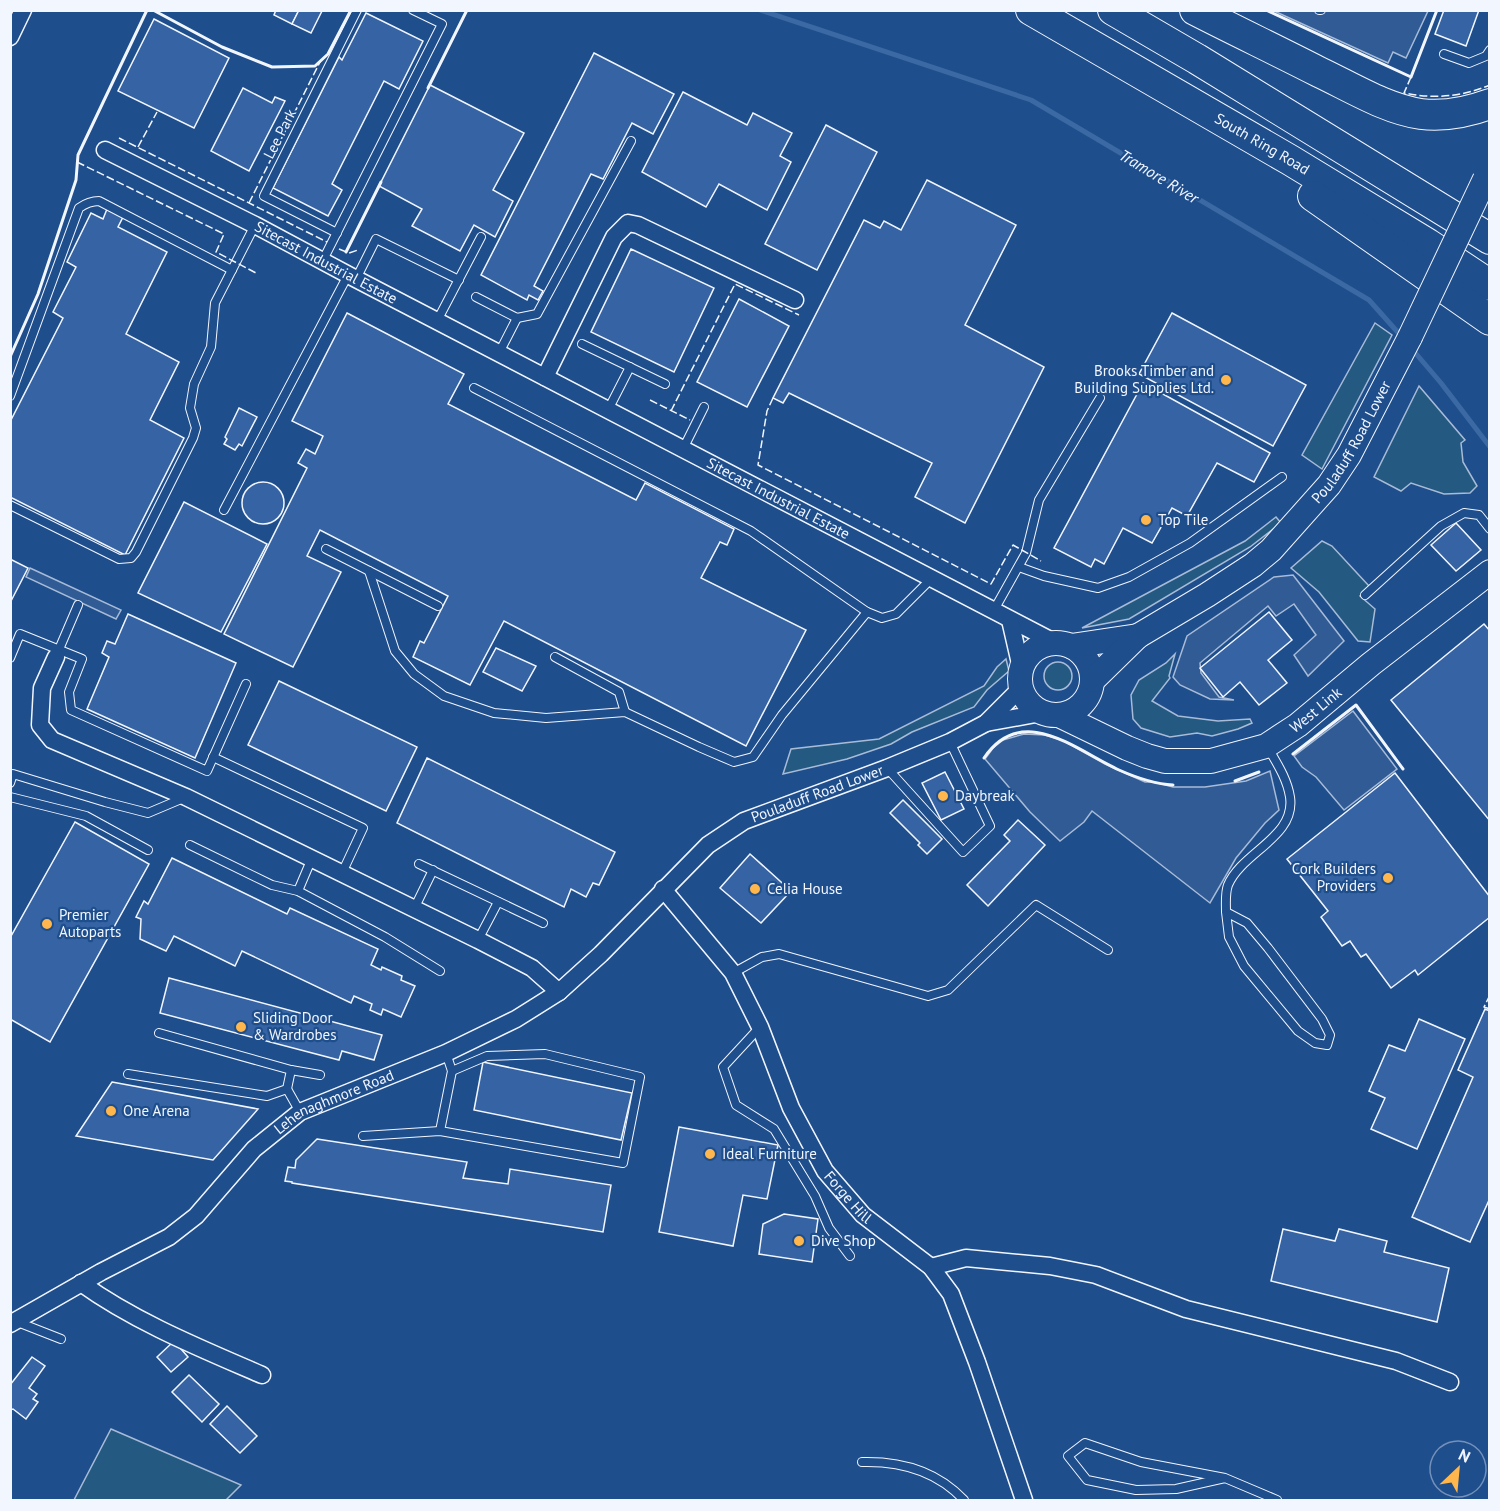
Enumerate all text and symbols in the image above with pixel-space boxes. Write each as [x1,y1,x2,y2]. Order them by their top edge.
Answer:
street label: Lee Park [259,105,301,162]
street label: South Ring Road [1211,108,1313,179]
water label: Tramore River [1116,144,1204,208]
street label: Sitecast Industrial Estate [252,217,401,308]
place label: Brooks Timber and Building Supplies Ltd. [1074,361,1214,397]
marker: Brooks Timber and Building Supplies Ltd. [1219,373,1233,387]
street label: Pouladuff Road Lower [1307,377,1395,507]
street label: Sitecast Industrial Estate [704,453,853,543]
place label: Top Tile [1158,510,1208,529]
marker: Top Tile [1139,513,1153,527]
street label: West Link [1286,682,1346,737]
street label: Pouladuff Road Lower [748,760,886,827]
place label: Daybreak [955,786,1016,805]
marker: Daybreak [936,789,950,803]
place label: Cork Builders Providers [1292,859,1376,895]
marker: Cork Builders Providers [1381,871,1395,885]
place label: Celia House [767,879,843,898]
marker: Celia House [748,882,762,896]
place label: Premier Autoparts [59,905,121,941]
marker: Premier Autoparts [40,917,54,931]
place label: Sliding Door & Wardrobes [253,1008,337,1044]
marker: Sliding Door & Wardrobes [234,1020,248,1034]
street label: Lehenaghmore Road [270,1065,396,1138]
place label: One Arena [123,1101,190,1120]
marker: One Arena [104,1104,118,1118]
place label: Ideal Furniture [722,1144,817,1163]
marker: Ideal Furniture [703,1147,717,1161]
street label: Forge Hill [820,1167,876,1228]
place label: Dive Shop [811,1231,876,1250]
marker: Dive Shop [792,1234,806,1248]
north arrow [1428,1439,1488,1499]
text: N [1455,1444,1474,1467]

